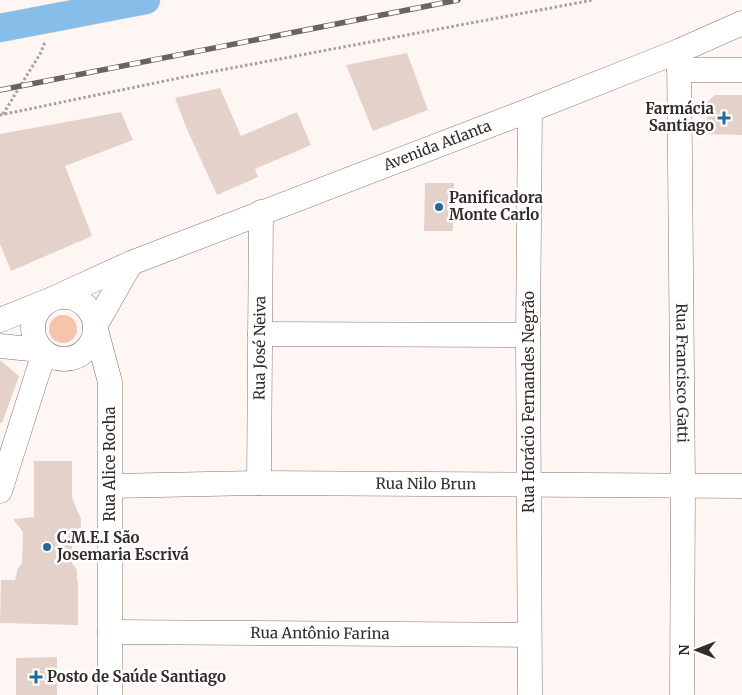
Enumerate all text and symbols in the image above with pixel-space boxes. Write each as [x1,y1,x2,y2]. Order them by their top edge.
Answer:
place label: Farmácia Santiago [645,99,715,135]
marker: Farmácia Santiago [718,112,730,124]
street label: Avenida Atlanta [380,116,494,175]
place label: Panificadora Monte Carlo [449,188,544,224]
marker: Panificadora Monte Carlo [433,201,445,213]
street label: Rua Horácio Fernandes Negrão [519,291,538,513]
street label: Rua José Neiva [250,296,269,400]
street label: Rua Francisco Gatti [672,303,693,443]
street label: Rua Alice Rocha [100,406,119,522]
street label: Rua Nilo Brun [376,474,476,493]
place label: C.M.E.I São Josemaria Escrivá [56,528,190,564]
marker: C.M.E.I São Josemaria Escrivá [41,541,53,553]
street label: Rua Antônio Farina [250,623,390,643]
north arrow [672,625,722,675]
text: N [675,644,693,656]
place label: Posto de Saúde Santiago [47,667,226,686]
marker: Posto de Saúde Santiago [29,670,43,684]

